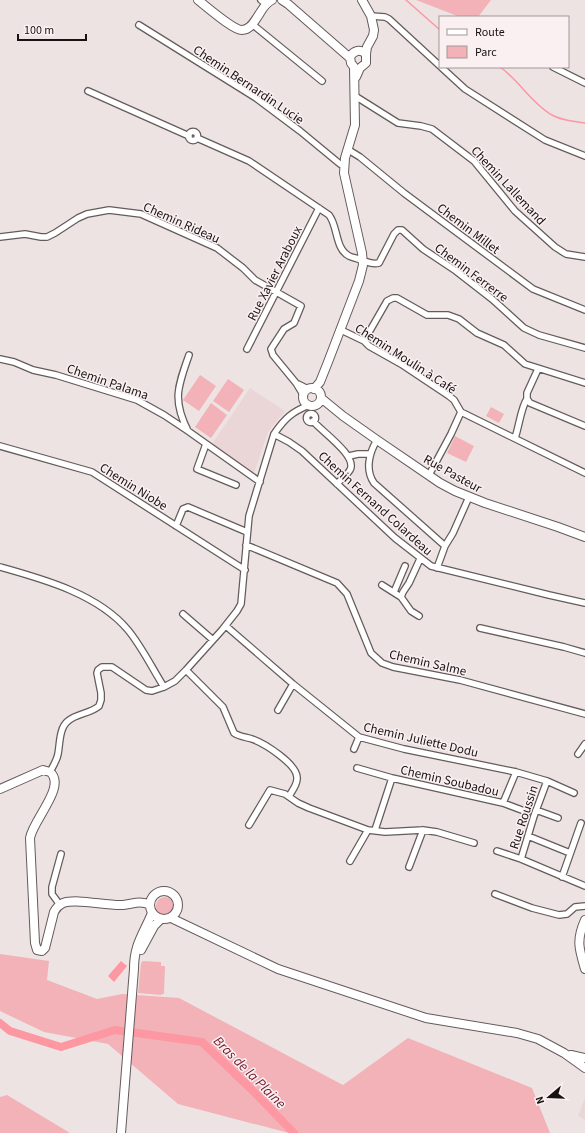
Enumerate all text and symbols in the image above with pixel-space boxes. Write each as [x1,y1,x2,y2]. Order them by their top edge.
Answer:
scale bar [18,16,86,42]
legend [439,16,569,68]
text: 100 m [24,22,54,39]
text: Route [475,24,505,41]
street label: Chemin Bernardin Lucie [189,41,307,129]
text: Parc [475,44,497,61]
street label: Chemin Lallemand [467,142,550,229]
street label: Chemin Rideau [140,198,223,248]
street label: Chemin Millet [433,199,504,259]
street label: Rue Xavier Araboux [243,223,307,324]
street label: Chemin Ferrerre [431,239,512,306]
street label: Chemin Moulin à Café [351,319,460,398]
street label: Chemin Palama [64,360,151,404]
street label: Chemin Fernand Colardeau [314,447,436,560]
street label: Rue Pasteur [420,450,485,498]
street label: Chemin Niobe [96,459,171,515]
street label: Chemin Salme [387,645,468,681]
street label: Chemin Juliette Dodu [362,718,480,762]
street label: Chemin Soubadou [399,761,501,801]
street label: Rue Roussin [505,783,543,852]
water label: Bras de la Plaine [208,1032,290,1114]
north arrow [529,1077,569,1117]
text: N [532,1094,548,1106]

